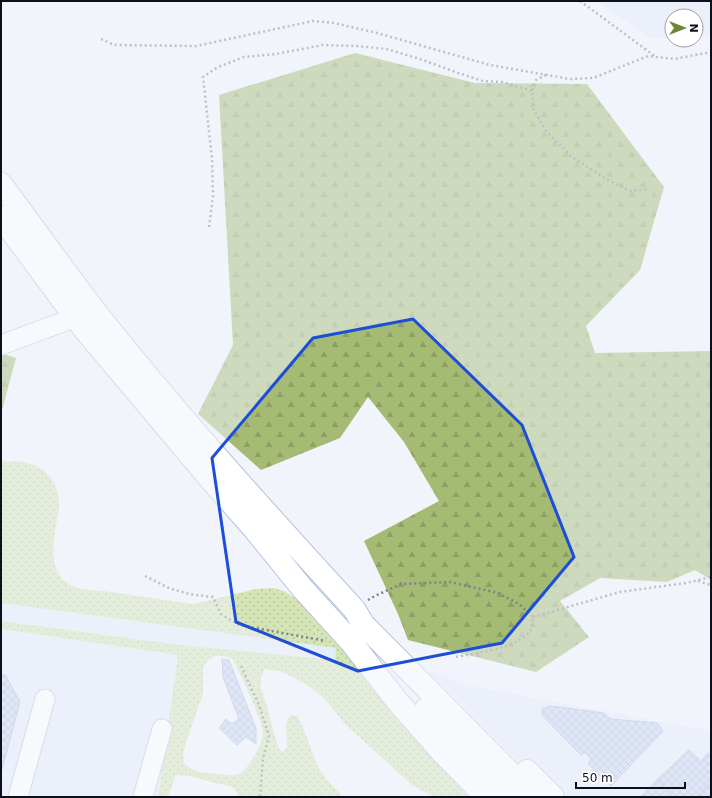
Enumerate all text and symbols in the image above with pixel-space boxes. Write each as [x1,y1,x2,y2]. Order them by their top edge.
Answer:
north arrow [664,8,704,48]
text: N [687,23,700,33]
scale bar [576,764,685,790]
text: 50 m [582,771,613,785]

